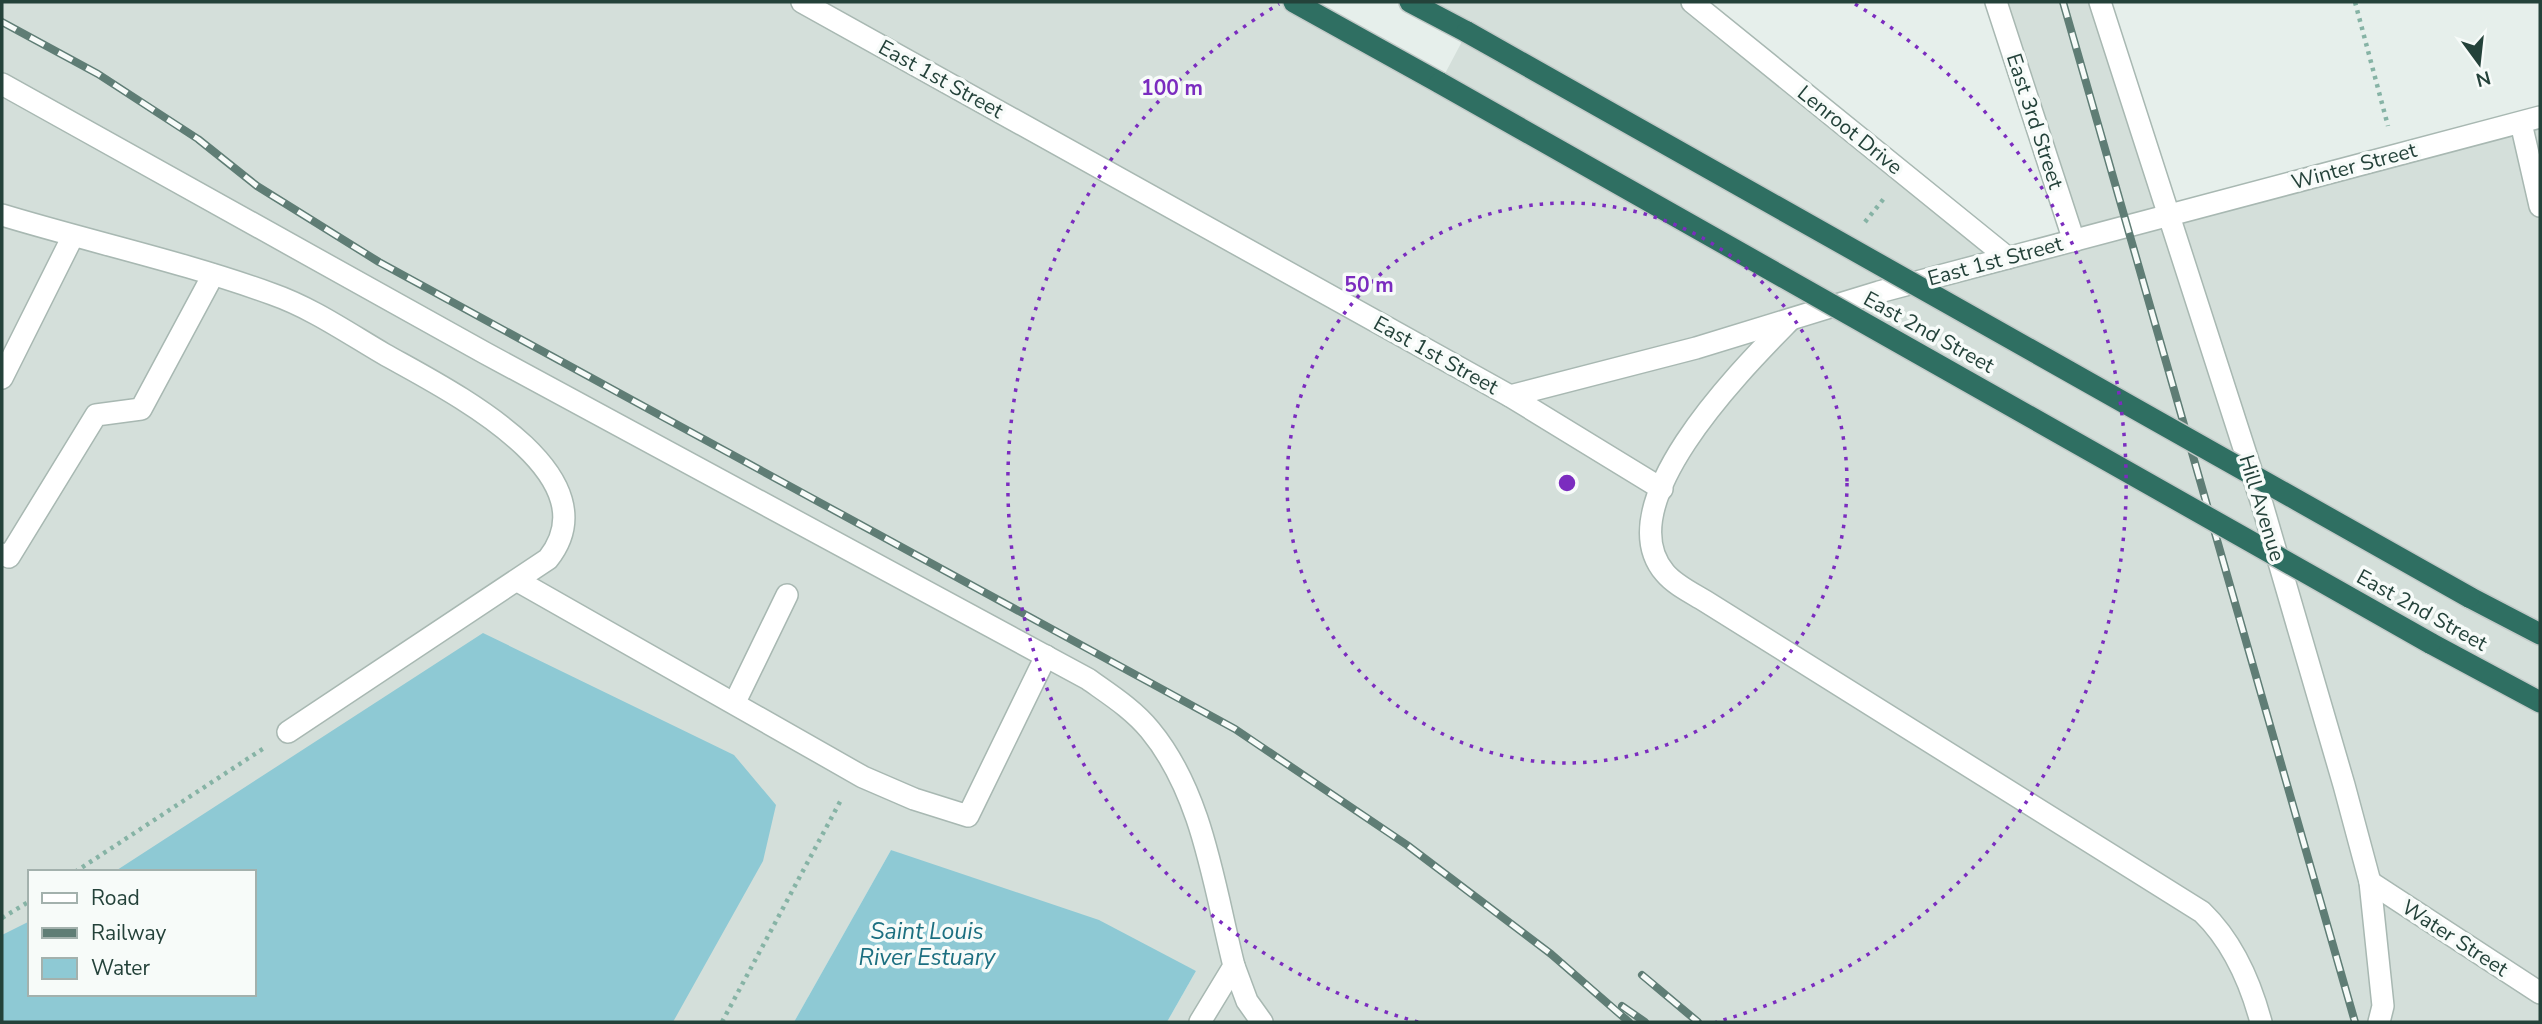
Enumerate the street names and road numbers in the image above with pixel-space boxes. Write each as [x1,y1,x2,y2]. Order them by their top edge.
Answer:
street label: East 1st Street [874,33,1009,125]
street label: East 3rd Street [2000,50,2070,193]
street label: Lenroot Drive [1792,79,1908,181]
street label: Winter Street [2288,136,2420,196]
street label: East 1st Street [1924,229,2066,292]
street label: East 2nd Street [1859,285,2000,380]
street label: East 1st Street [1369,309,1504,401]
street label: Hill Avenue [2233,451,2291,565]
street label: East 2nd Street [2352,563,2493,658]
street label: Water Street [2396,893,2514,983]

